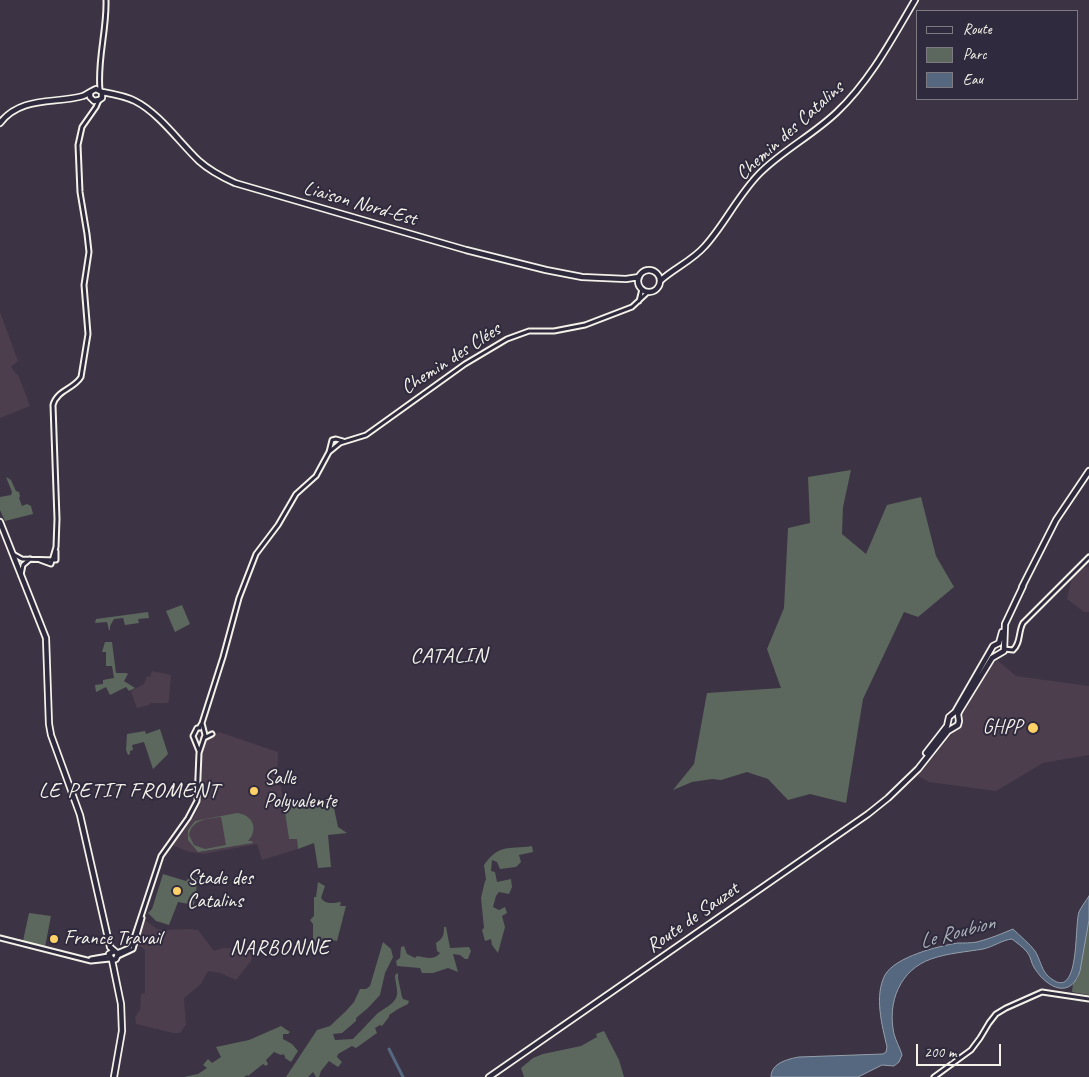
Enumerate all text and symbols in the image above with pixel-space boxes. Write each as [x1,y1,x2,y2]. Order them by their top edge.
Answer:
legend [916,10,1079,100]
text: Route [963,20,992,39]
text: Parc [963,45,987,64]
text: Eau [963,70,983,89]
street label: Chemin des Catalins [731,76,849,186]
street label: Liaison Nord-Est [301,176,419,232]
street label: Chemin des Clées [397,318,505,400]
district label: CATALIN [409,643,489,669]
place label: GHPP [982,716,1022,740]
marker: GHPP [1026,721,1040,735]
place label: Salle Polyvalente [264,767,337,814]
district label: LE PETIT FROMENT [37,778,221,804]
marker: Salle Polyvalente [248,785,260,797]
place label: Stade des Catalins [187,867,253,914]
street label: Route de Sauzet [642,877,744,959]
marker: Stade des Catalins [171,885,183,897]
water label: Le Roubion [917,911,997,955]
place label: France Travail [64,927,162,951]
marker: France Travail [48,933,60,945]
district label: NARBONNE [230,935,330,961]
scale bar [919,1034,1004,1066]
text: 200 m [924,1043,956,1062]

